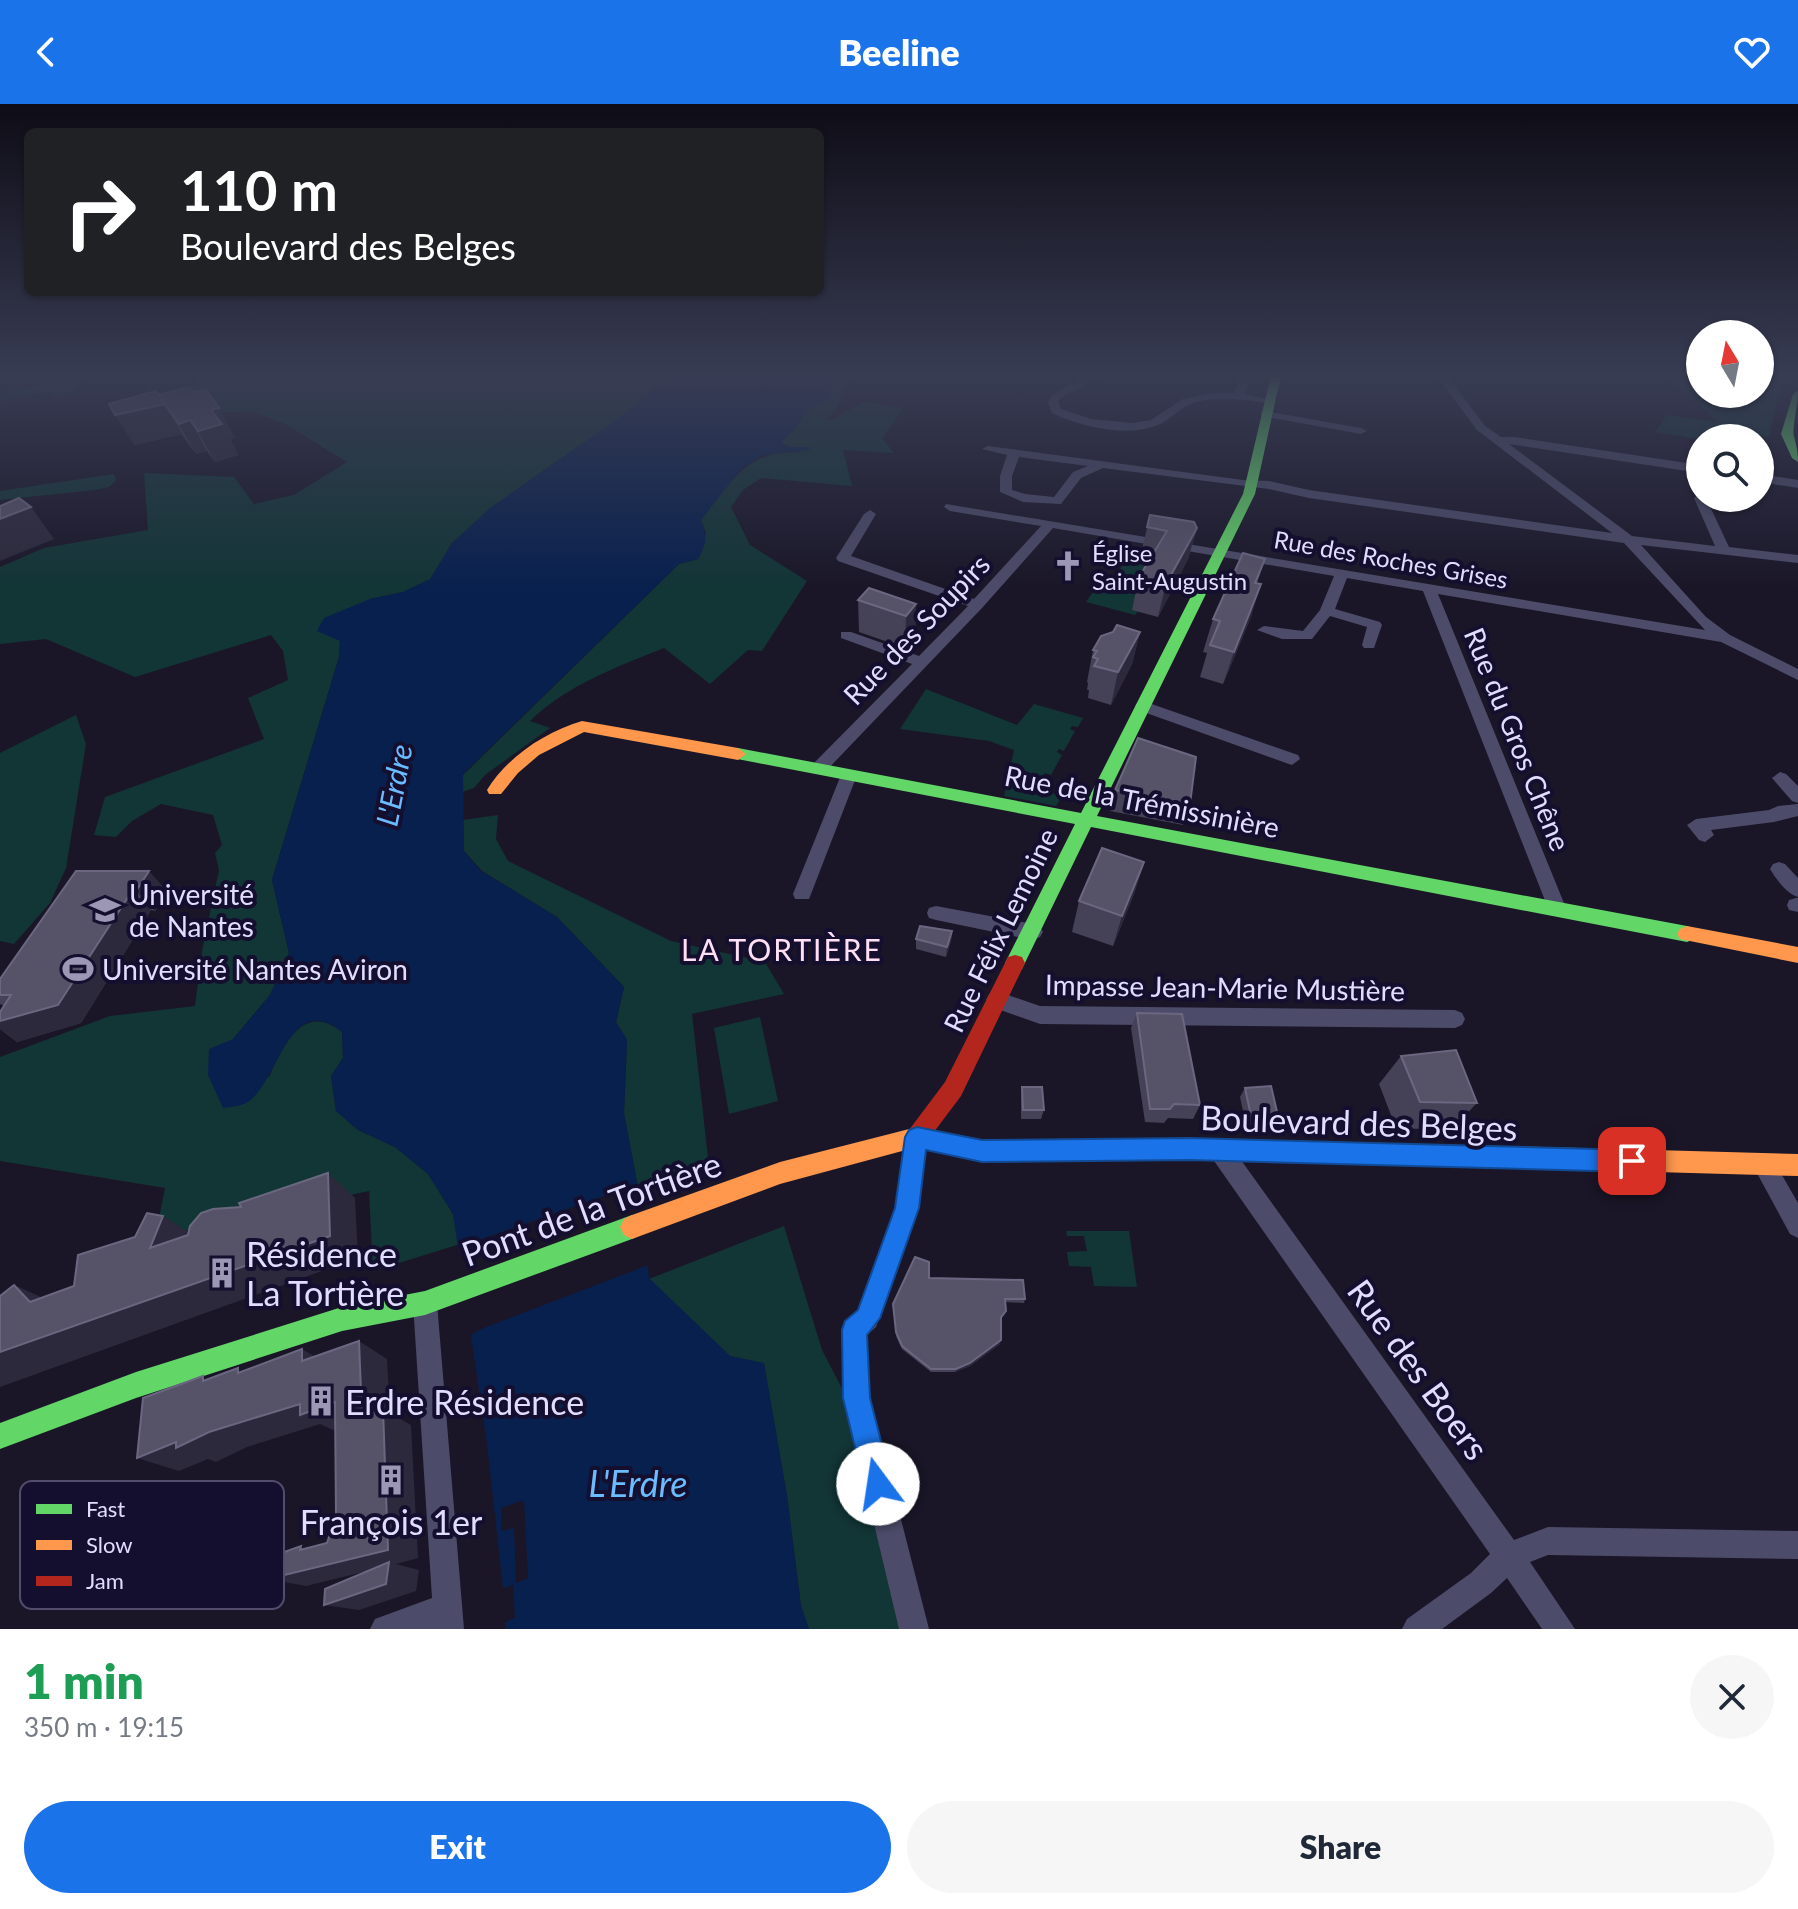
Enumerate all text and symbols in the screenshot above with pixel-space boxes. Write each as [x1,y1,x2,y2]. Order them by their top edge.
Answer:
icon: back [24,30,68,74]
text: Beeline [838,30,960,74]
icon: heart [1730,30,1774,74]
text: 110 m [180,156,338,223]
icon: right [48,160,152,264]
text: Boulevard des Belges [180,224,516,268]
north arrow [1686,320,1774,408]
map controls [1686,320,1774,512]
button: search [1686,424,1774,512]
street label: Rue des Roches Grises [1272,524,1510,594]
place label: Église Saint-Augustin [1092,538,1247,595]
street label: Rue des Soupirs [836,547,996,711]
church icon: Église Saint-Augustin [1051,549,1085,583]
street label: Rue du Gros Chêne [1458,623,1578,855]
water label: L'Erdre [367,741,419,829]
street label: Rue de la Trémissinière [1002,758,1282,844]
street label: Rue Félix Lemoine [936,823,1064,1037]
place label: Université de Nantes [129,877,254,943]
school or university icon: Université de Nantes [88,893,122,927]
district label: LA TORTIÈRE [681,931,883,967]
sports icon: Université Nantes Aviron [61,952,95,986]
place label: Université Nantes Aviron [102,952,408,986]
street label: Impasse Jean-Marie Mustière [1045,967,1405,1007]
street label: Boulevard des Belges [1200,1096,1518,1148]
pin [1598,1127,1666,1195]
icon: arrive [1610,1139,1654,1183]
street label: Pont de la Tortière [456,1142,726,1274]
place label: Résidence La Tortière [246,1233,404,1313]
building icon: Résidence La Tortière [205,1256,239,1290]
street label: Rue des Boers [1340,1271,1498,1467]
place label: Erdre Résidence [345,1381,584,1422]
building icon: Erdre Résidence [304,1384,338,1418]
position arrow [836,1442,920,1526]
water label: L'Erdre [588,1461,688,1505]
building icon: François 1er [374,1463,408,1497]
legend [20,1481,284,1609]
text: Fast [86,1495,125,1522]
place label: François 1er [300,1501,483,1542]
text: Slow [86,1531,133,1558]
text: Jam [86,1567,124,1594]
text: 1 min [24,1652,144,1709]
button: close [1690,1655,1774,1739]
text: 350 m · 19:15 [24,1711,184,1743]
button: Exit [24,1801,891,1893]
button: Share [907,1801,1774,1893]

